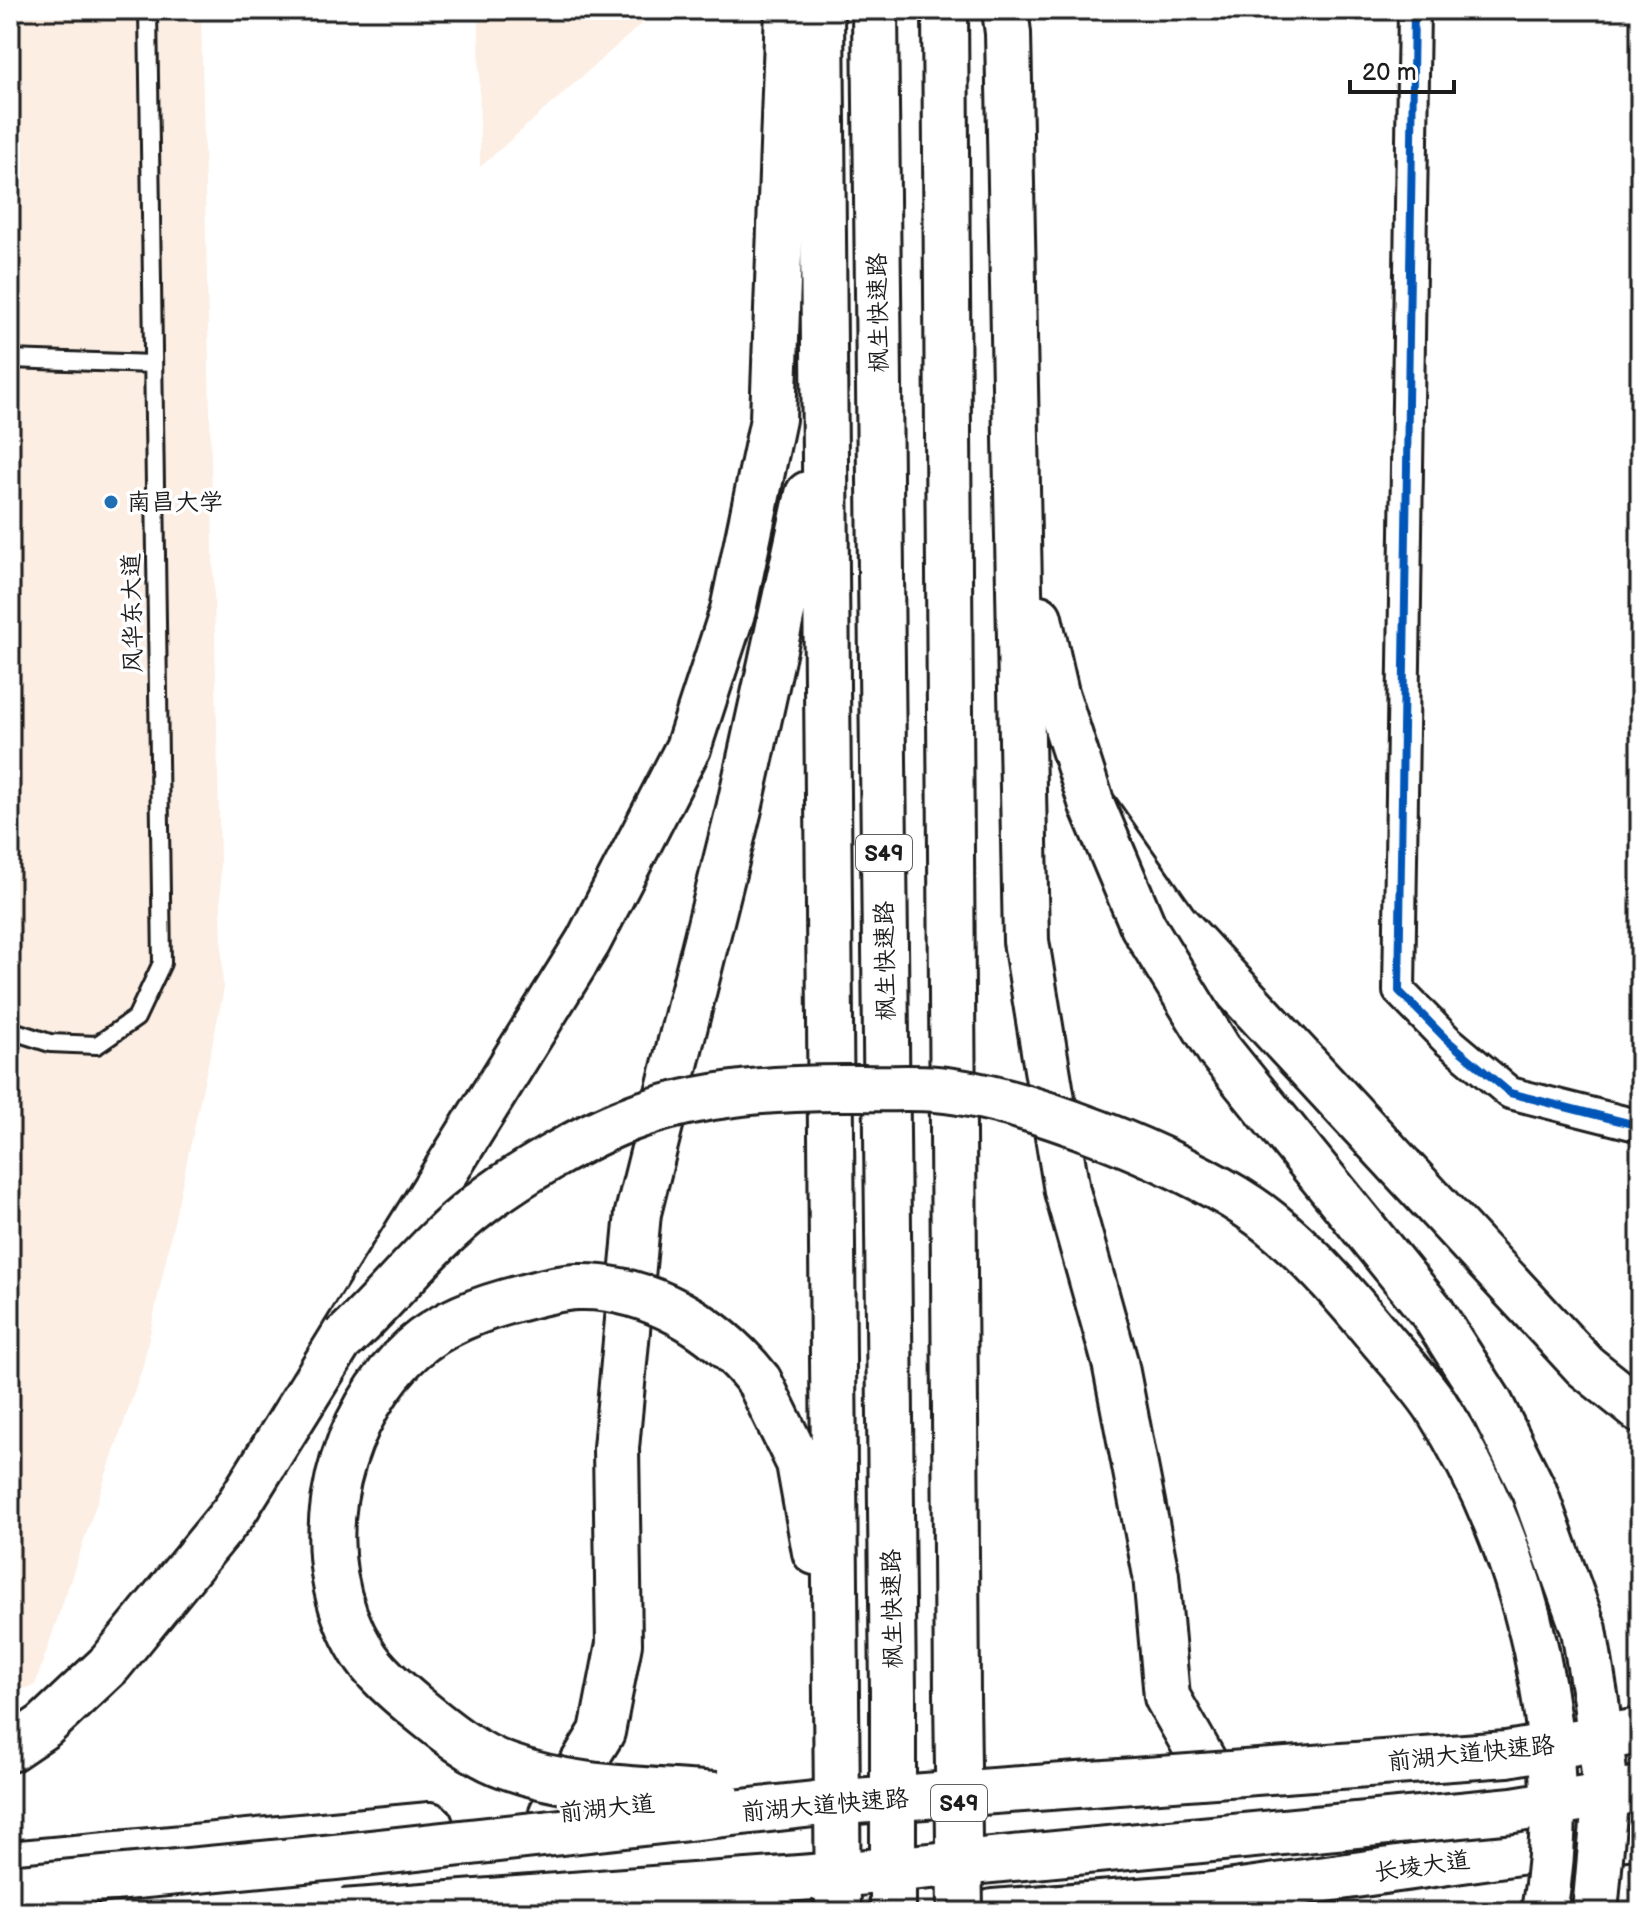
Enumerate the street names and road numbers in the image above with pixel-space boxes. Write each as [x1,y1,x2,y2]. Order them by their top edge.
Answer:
street label: 枫生快速路 [863,253,894,373]
street label: 风华东大道 [117,553,148,673]
road number: S49 [856,835,912,871]
street label: 枫生快速路 [870,901,901,1021]
street label: 枫生快速路 [877,1549,908,1669]
street label: 前湖大道快速路 [1386,1730,1556,1777]
street label: 前湖大道快速路 [740,1784,910,1827]
road number: S49 [931,1785,987,1821]
street label: 前湖大道 [558,1789,656,1828]
street label: 长堎大道 [1373,1845,1472,1888]

